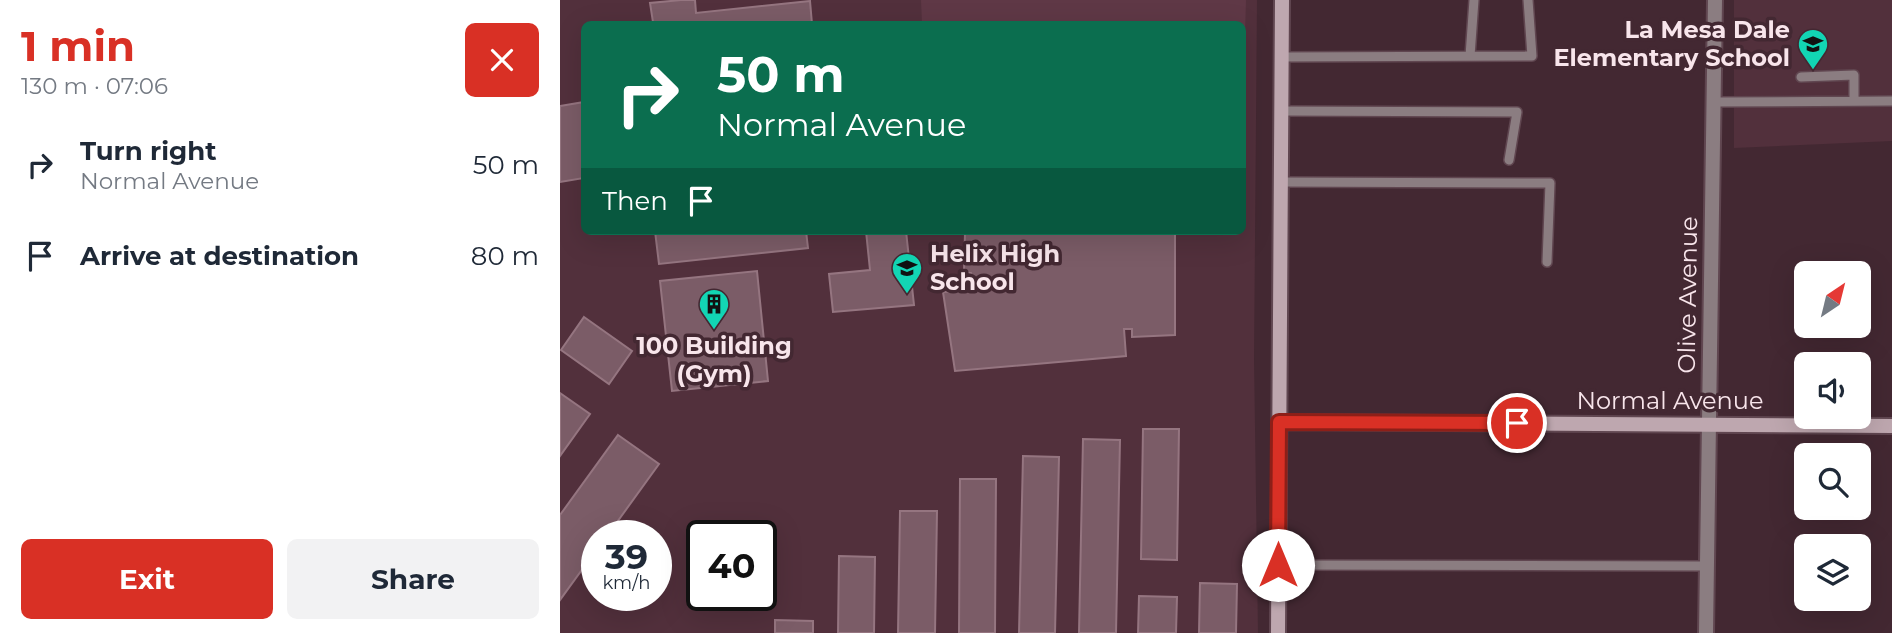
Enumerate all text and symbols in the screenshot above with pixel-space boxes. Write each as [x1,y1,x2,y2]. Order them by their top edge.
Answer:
place label: La Mesa Dale Elementary School [1553,15,1790,72]
text: 1 min [21,20,135,72]
button: close [465,23,539,97]
school or university icon: La Mesa Dale Elementary School [1796,27,1830,71]
text: 50 m [717,45,845,104]
icon: right [602,49,693,140]
text: 130 m · 07:06 [21,72,168,100]
text: Normal Avenue [717,105,966,144]
text: Turn right [80,135,216,167]
icon: right [21,146,59,184]
text: 50 m [473,149,539,181]
text: Normal Avenue [80,167,259,195]
icon: arrive [682,182,720,220]
text: Then [602,185,668,217]
street label: Olive Avenue [1672,216,1703,374]
icon: arrive [21,237,59,275]
place label: Helix High School [930,239,1060,296]
text: Arrive at destination [80,240,359,272]
text: 80 m [471,240,539,272]
school or university icon: Helix High School [890,251,924,295]
north arrow [1794,261,1871,338]
map controls [1794,261,1871,611]
building icon: 100 Building (Gym) [697,287,731,331]
place label: 100 Building (Gym) [636,331,792,388]
button: sound [1794,352,1871,429]
street label: Normal Avenue [1577,386,1763,415]
pin [1487,393,1547,453]
icon: arrive [1498,404,1536,442]
button: search [1794,443,1871,520]
speed limit sign: 40 [686,520,777,611]
position arrow [1241,528,1315,602]
button: layers [1794,534,1871,611]
text: 39 [605,535,648,578]
button: Exit [21,539,273,619]
button: Share [287,539,539,619]
text: km/h [602,572,651,594]

